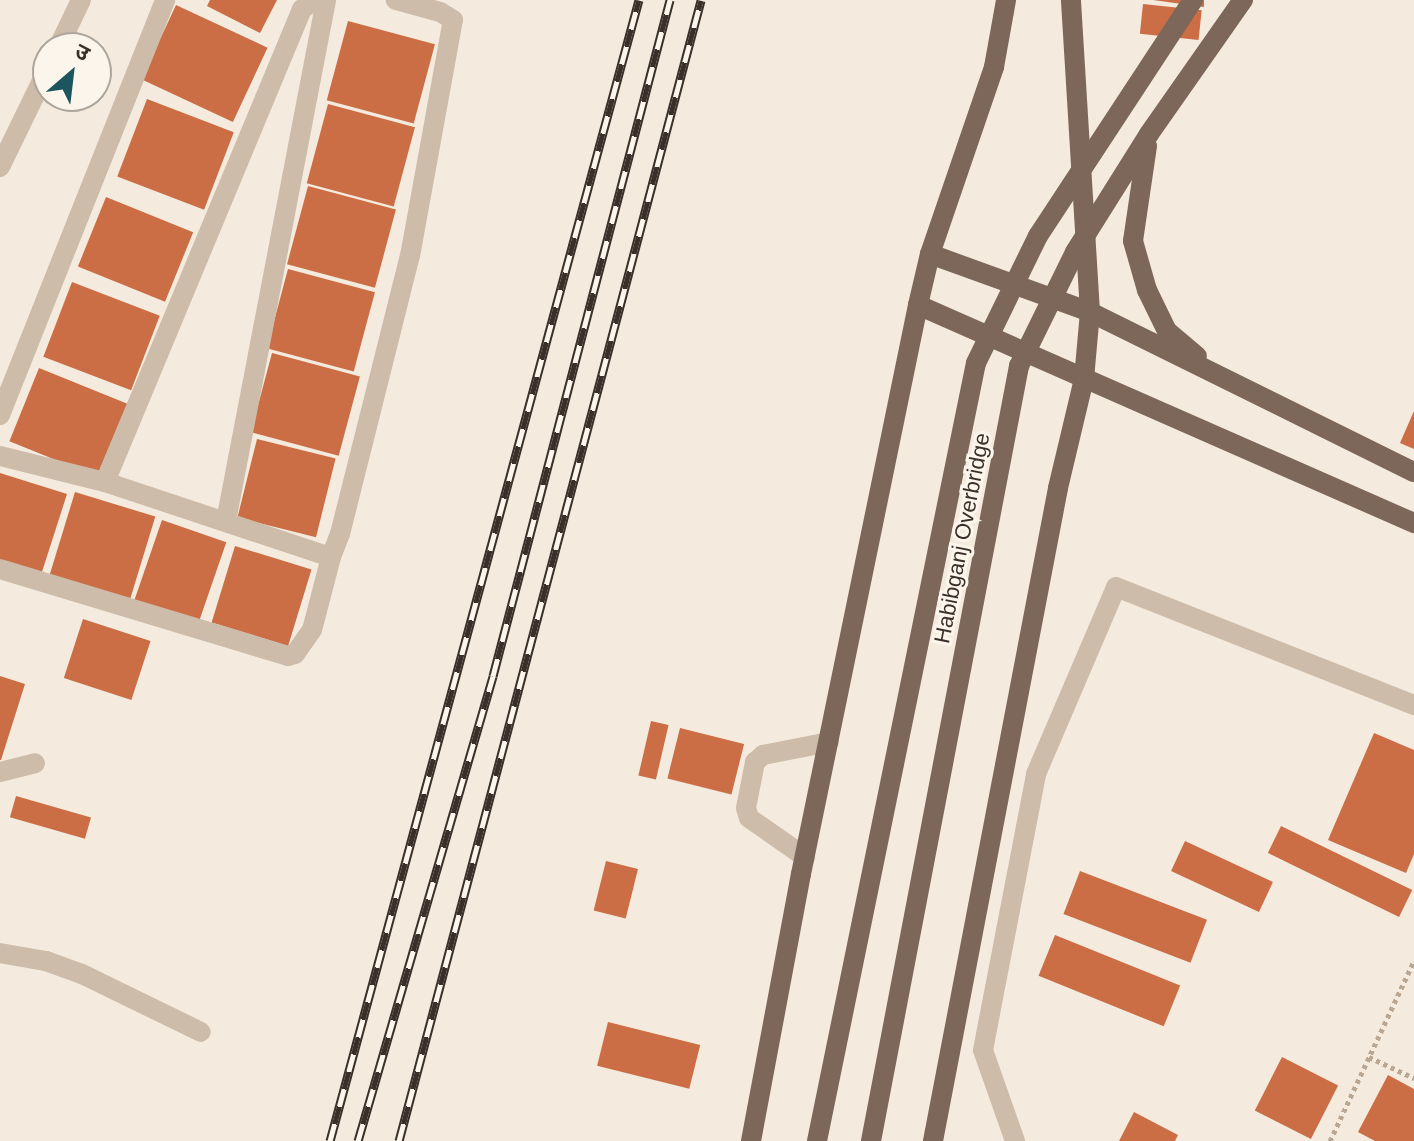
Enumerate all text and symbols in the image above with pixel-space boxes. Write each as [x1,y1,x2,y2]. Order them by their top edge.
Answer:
north arrow [32,32,112,112]
text: उ [71,38,94,66]
street label: Habibganj Overbridge [929,430,995,646]

